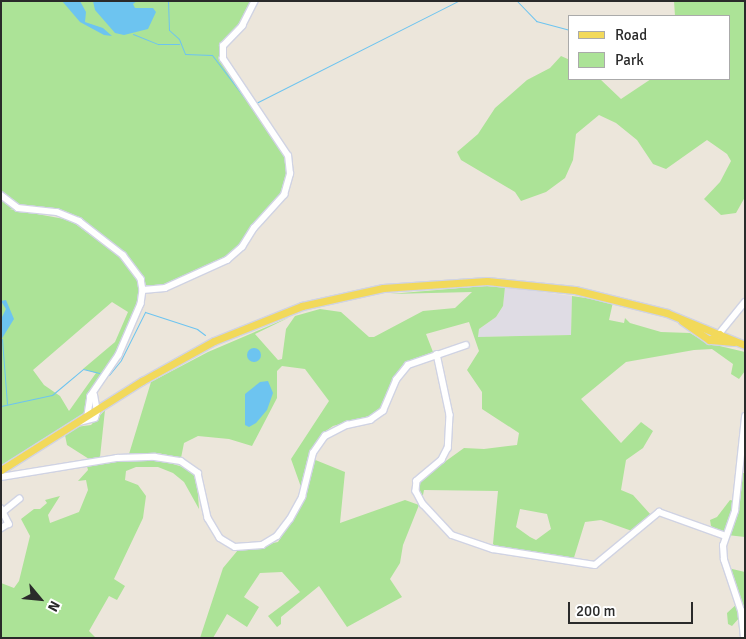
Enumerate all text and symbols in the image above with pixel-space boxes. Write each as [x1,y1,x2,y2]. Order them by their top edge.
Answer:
legend [568,15,731,80]
text: Road [615,26,647,44]
text: Park [615,51,644,69]
north arrow [15,574,65,624]
scale bar [571,592,696,624]
text: N [44,598,63,615]
text: 200 m [576,602,616,620]

